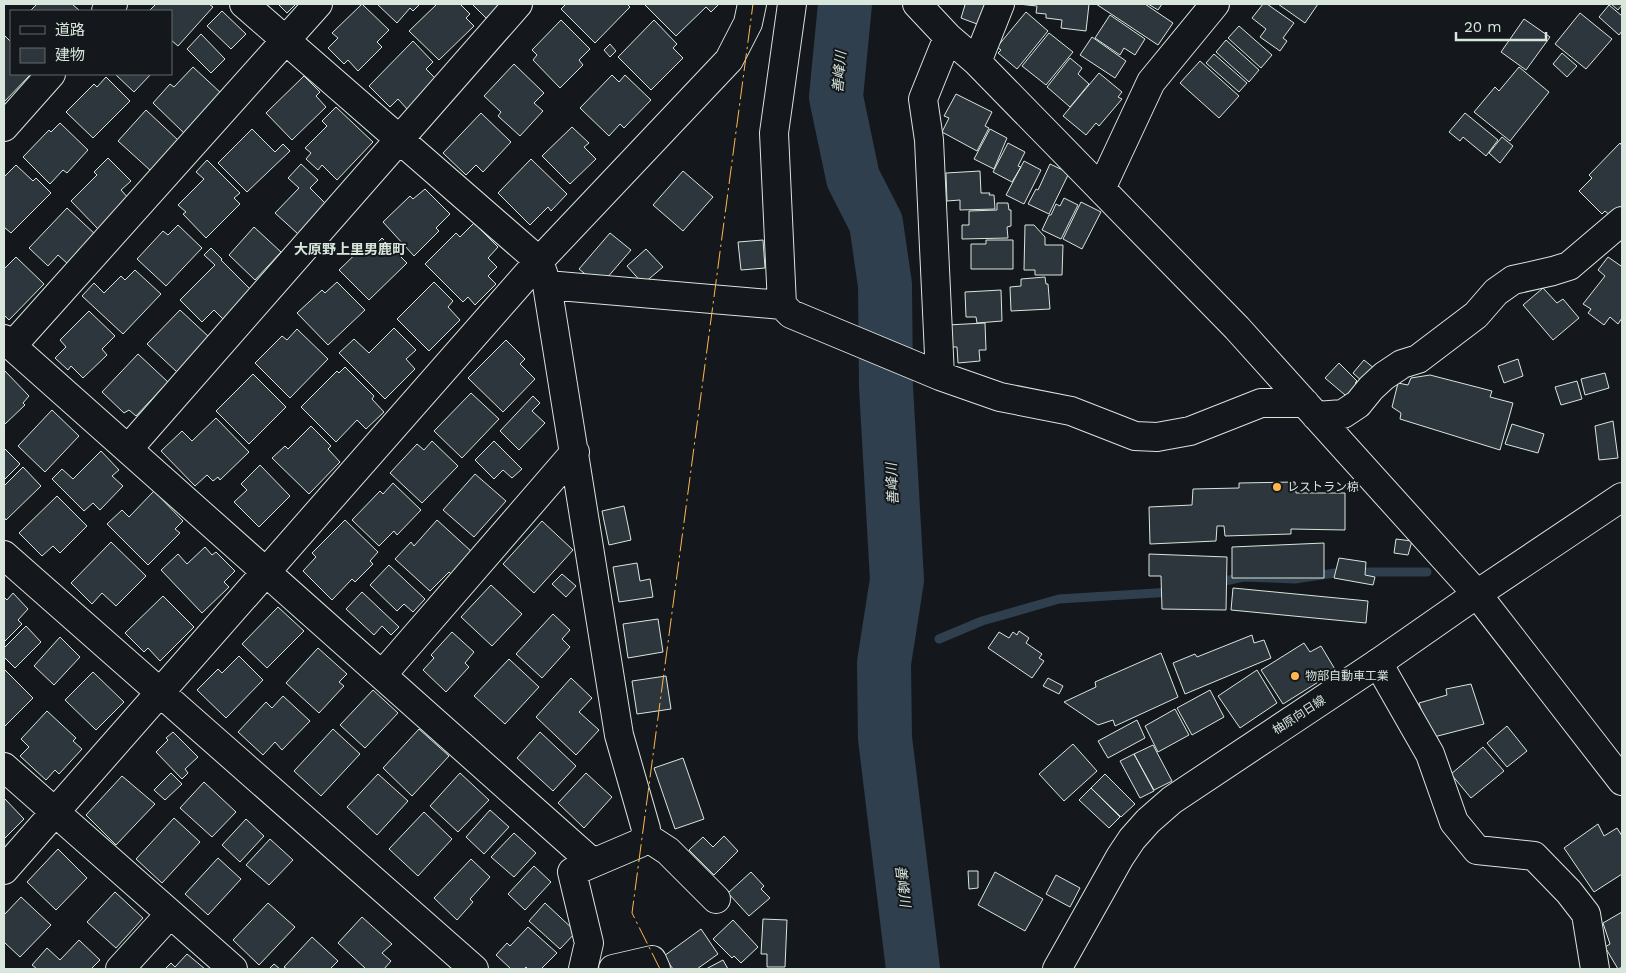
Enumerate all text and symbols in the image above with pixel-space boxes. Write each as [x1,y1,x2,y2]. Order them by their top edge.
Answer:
legend [10,10,172,75]
scale bar [1456,10,1546,42]
text: 20 m [1464,18,1502,36]
text: 道路 [55,21,85,39]
text: 建物 [55,46,85,64]
water label: 善峰川 [829,48,849,94]
district label: 大原野上里男鹿町 [294,241,406,257]
water label: 善峰川 [883,461,901,505]
place label: レストラン椋 [1287,480,1359,494]
marker: レストラン椋 [1271,481,1283,493]
place label: 物部自動車工業 [1305,669,1389,683]
marker: 物部自動車工業 [1289,670,1301,682]
street label: 柚原向日線 [1270,693,1328,737]
water label: 善峰川 [893,864,914,910]

